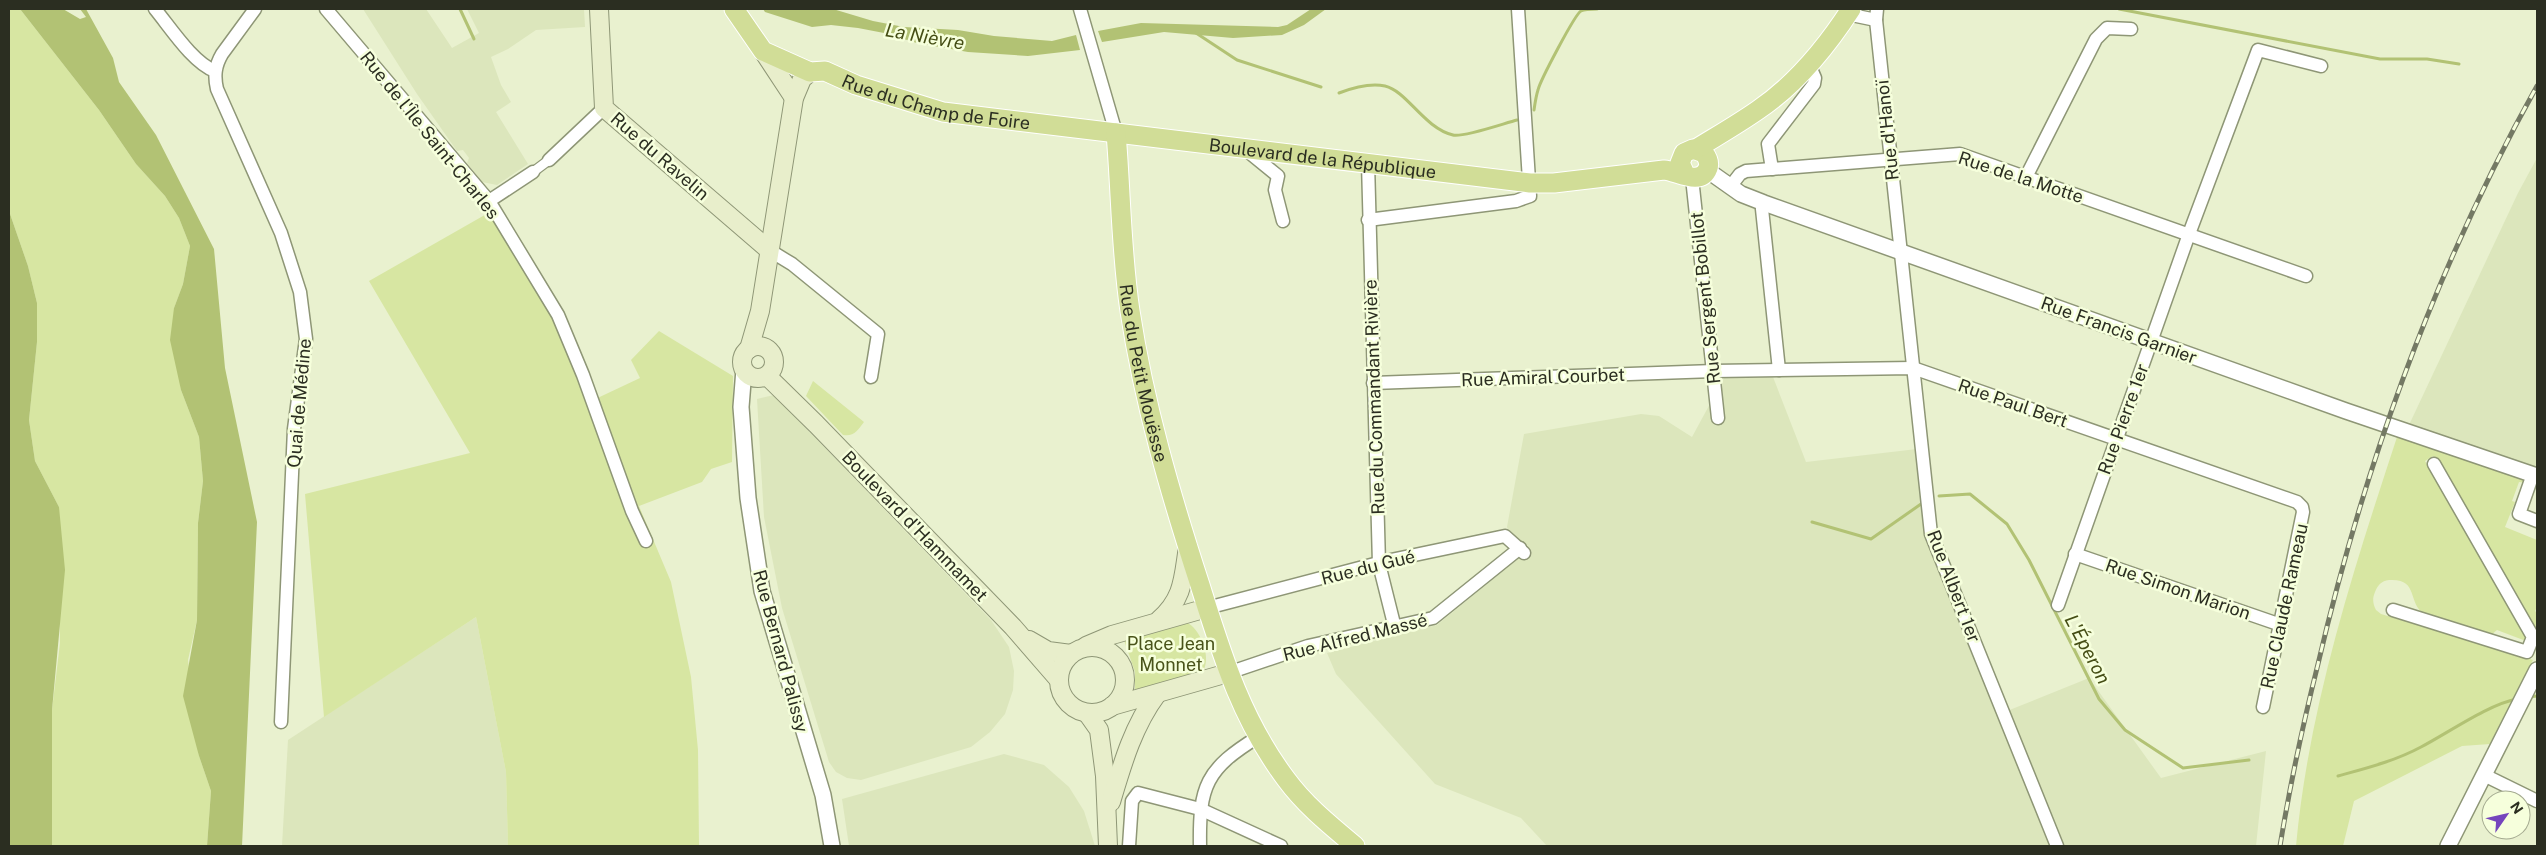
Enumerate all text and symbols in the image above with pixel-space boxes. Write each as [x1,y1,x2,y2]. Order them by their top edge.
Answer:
water label: La Nièvre [884,18,966,54]
street label: Rue de l'Île Saint-Charles [356,47,504,223]
street label: Rue du Champ de Foire [839,70,1031,133]
street label: Rue d'Hanoï [1871,78,1903,182]
street label: Rue du Ravelin [607,108,713,204]
street label: Boulevard de la République [1208,134,1437,182]
street label: Rue de la Motte [1956,147,2086,207]
street label: Rue Sergent Bobillot [1686,211,1724,385]
street label: Rue du Commandant Rivière [1359,279,1389,515]
street label: Rue du Petit Mouësse [1116,283,1173,464]
street label: Rue Francis Garnier [2038,292,2200,368]
street label: Quai de Médine [283,337,315,469]
street label: Rue Pierre 1er [2093,361,2153,477]
street label: Rue Amiral Courbet [1461,364,1625,390]
street label: Rue Paul Bert [1955,374,2071,432]
street label: Boulevard d'Hammamet [838,447,992,605]
street label: Rue Claude Rameau [2256,522,2312,690]
street label: Rue Albert 1er [1923,527,1985,645]
street label: Rue du Gué [1319,545,1417,589]
street label: Rue Simon Marion [2103,554,2253,624]
street label: Rue Bernard Palissy [749,567,813,735]
street label: Rue Alfred Massé [1281,609,1429,665]
water label: L'Éperon [2061,610,2115,688]
park label: Place Jean Monnet [1127,633,1215,675]
north arrow [2481,790,2531,840]
text: N [2507,799,2526,817]

